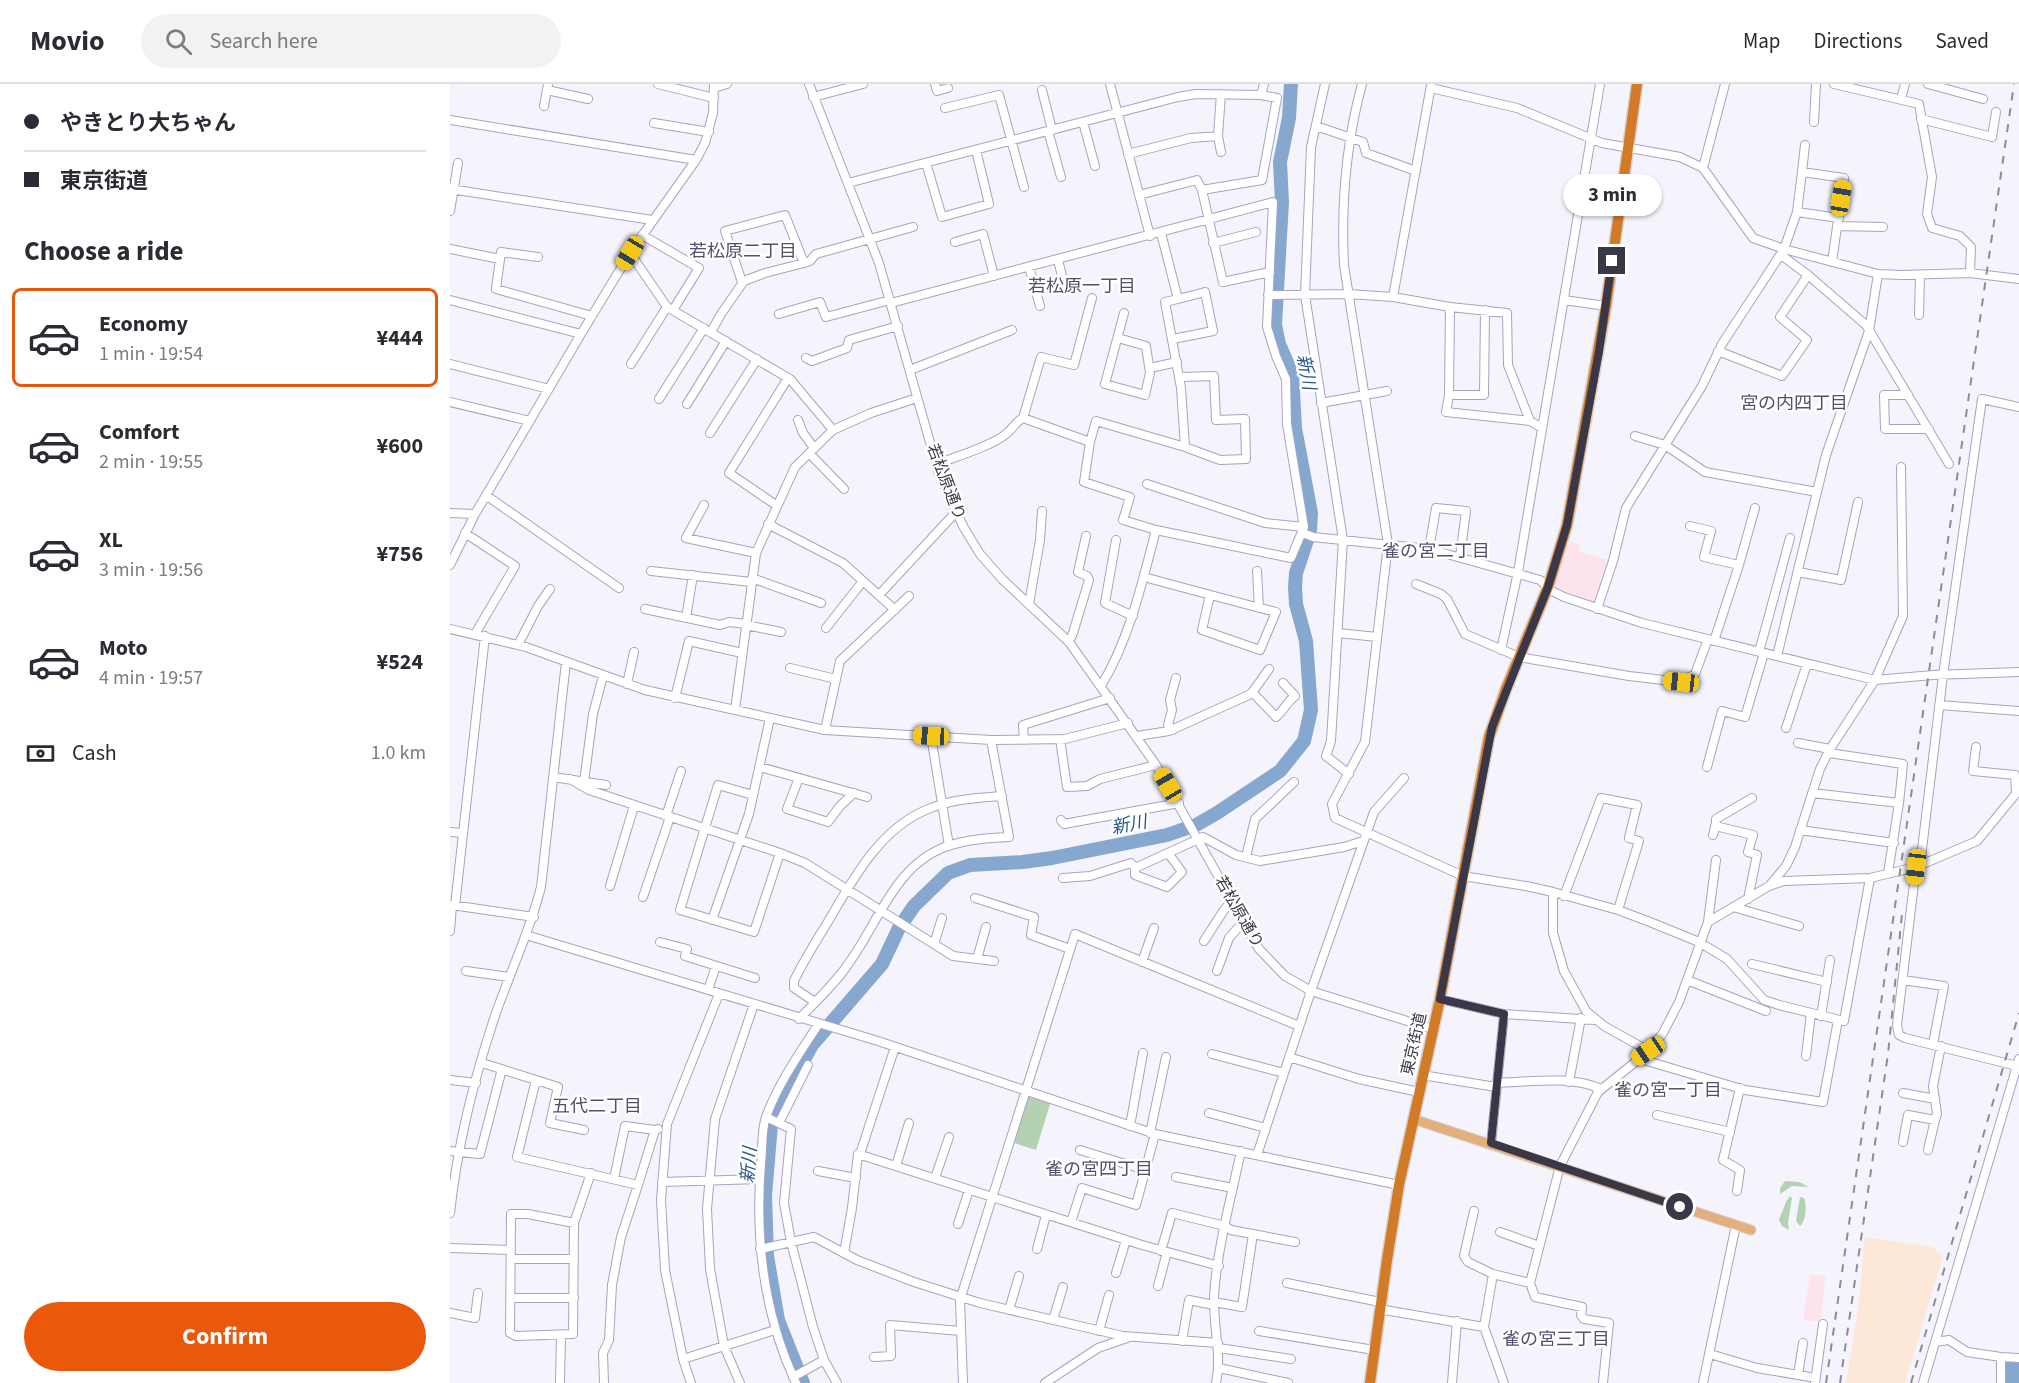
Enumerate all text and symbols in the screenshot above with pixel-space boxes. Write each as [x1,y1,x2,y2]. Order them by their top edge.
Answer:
search box [141,14,561,68]
text: Movio [30,21,105,61]
icon: search [162,25,195,58]
text: Search here [210,25,318,57]
text: Map [1743,26,1781,56]
text: Directions [1814,26,1902,56]
text: Saved [1935,26,1989,56]
text: やきとり大ちゃん [60,107,236,139]
text: 東京街道 [60,165,148,197]
callout: 3 min [1562,174,1662,216]
car [1829,179,1853,217]
text: 3 min [1588,181,1637,209]
text: Choose a ride [24,232,184,271]
car [613,233,647,273]
district label: 若松原二丁目 [689,239,797,264]
route end [1598,247,1625,274]
district label: 若松原一丁目 [1028,274,1136,299]
text: Economy [99,308,188,340]
icon: car [27,311,81,365]
text: ¥444 [377,322,423,354]
text: 1 min · 19:54 [99,340,203,368]
water label: 新川 [1290,352,1322,394]
district label: 宮の内四丁目 [1740,391,1848,416]
text: Comfort [99,416,180,448]
icon: car [27,419,81,473]
text: ¥600 [377,430,423,462]
street label: 若松原通り [921,441,971,523]
text: 2 min · 19:55 [99,448,203,476]
text: XL [99,524,123,556]
icon: car [27,527,81,581]
text: ¥756 [377,538,423,570]
district label: 雀の宮二丁目 [1382,539,1490,564]
text: 3 min · 19:56 [99,556,203,584]
text: Moto [99,632,148,664]
icon: car [27,635,81,689]
text: ¥524 [377,646,423,678]
text: 4 min · 19:57 [99,664,203,692]
car [1662,671,1700,693]
car [913,726,949,746]
icon: cash [24,737,57,770]
text: Cash [72,737,117,769]
text: 1.0 km [371,739,426,767]
car [1151,765,1185,805]
water label: 新川 [1109,809,1151,841]
car [1905,848,1927,886]
street label: 若松原通り [1209,872,1269,952]
street label: 東京街道 [1396,1010,1432,1078]
car [1628,1033,1668,1069]
district label: 雀の宮一丁目 [1614,1078,1722,1103]
district label: 五代二丁目 [552,1094,642,1119]
water label: 新川 [735,1144,763,1184]
district label: 雀の宮四丁目 [1045,1157,1153,1182]
route start [1666,1193,1693,1220]
button: Confirm [24,1302,426,1371]
district label: 雀の宮三丁目 [1502,1327,1610,1352]

